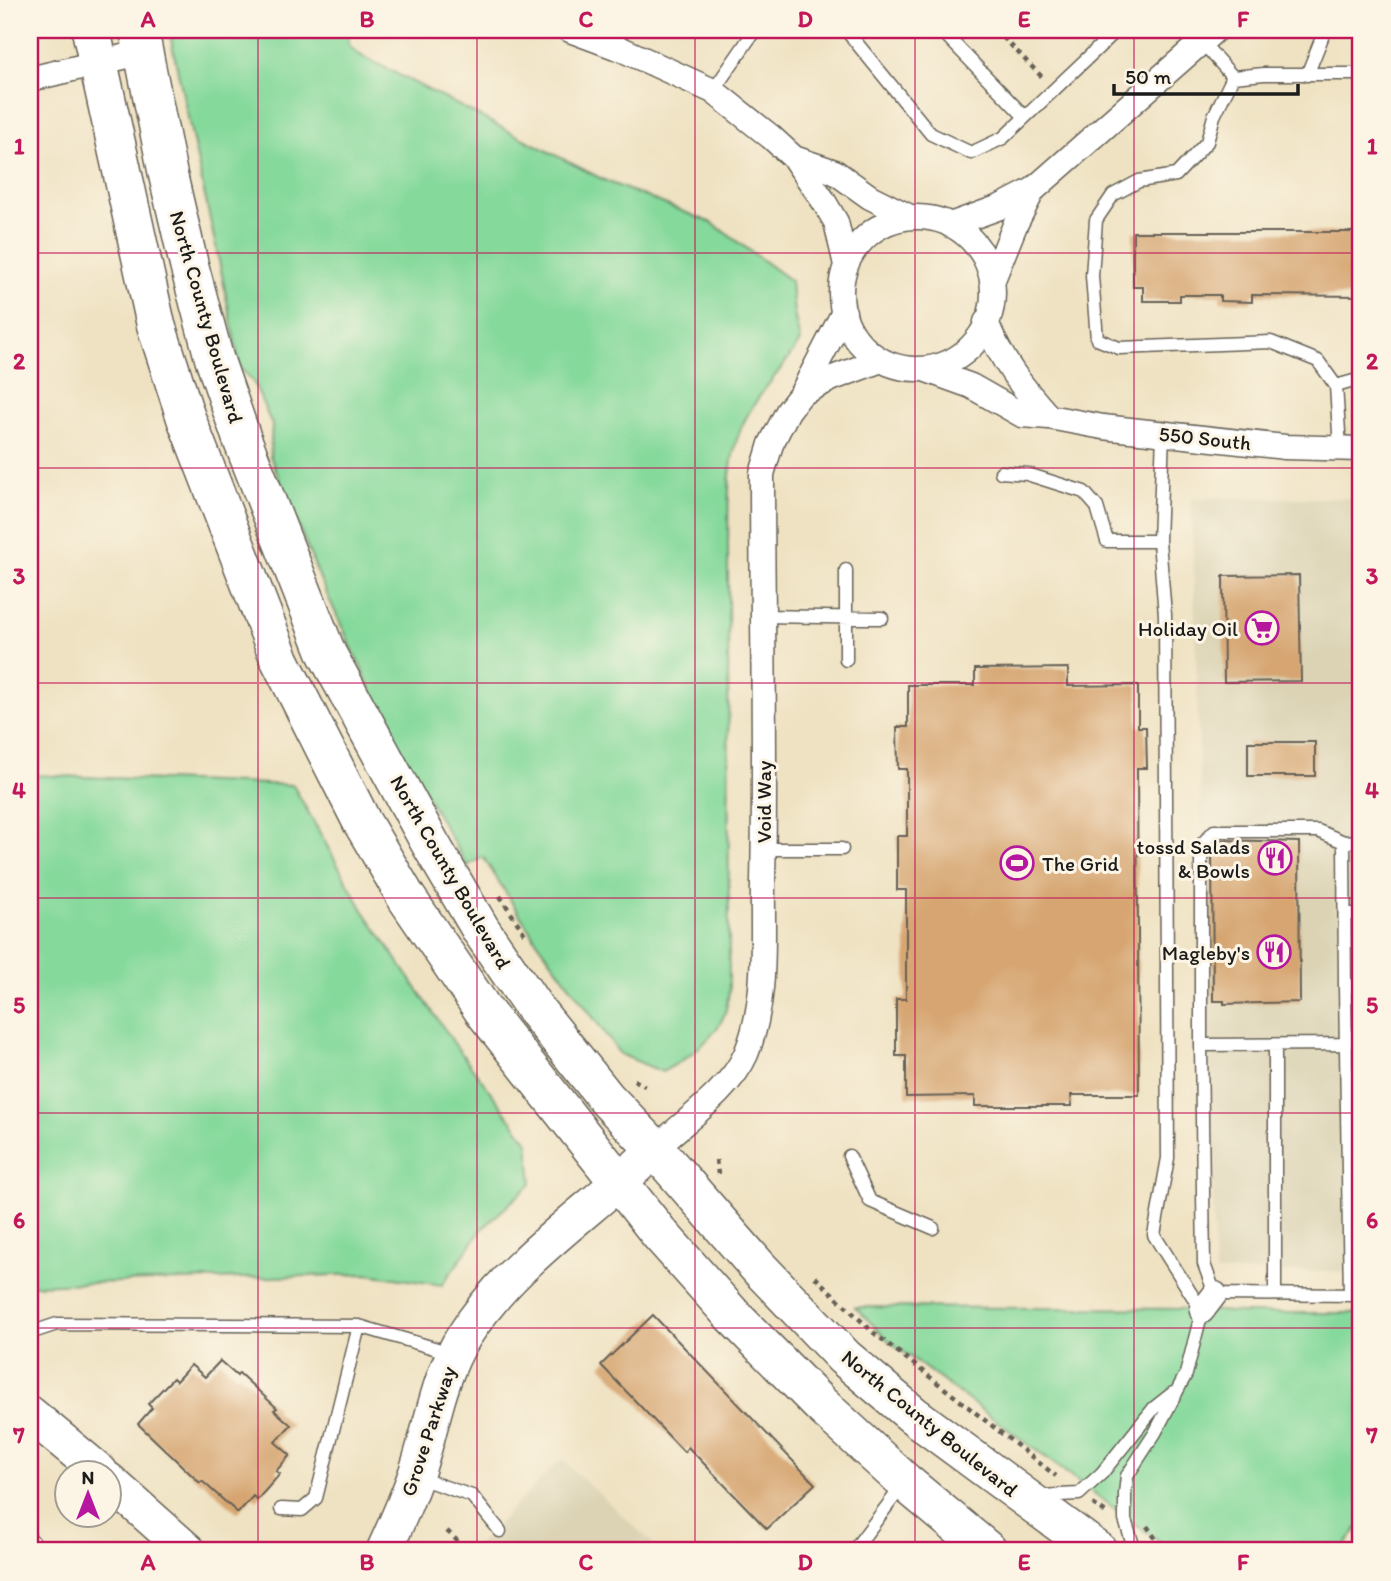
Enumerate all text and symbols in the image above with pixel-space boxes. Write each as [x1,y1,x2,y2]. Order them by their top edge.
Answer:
text: A [140,5,156,33]
text: B [360,5,375,33]
text: C [579,5,594,33]
text: D [797,5,813,33]
text: E [1018,5,1031,33]
text: F [1237,5,1250,33]
scale bar [1114,52,1298,96]
text: 50 m [1125,64,1172,89]
text: 1 [14,132,25,160]
text: 1 [1367,132,1378,160]
street label: North County Boulevard [165,208,249,426]
text: 2 [13,347,26,375]
text: 2 [1366,347,1379,375]
street label: 550 South [1158,421,1252,455]
text: 3 [13,562,26,590]
text: 3 [1366,562,1379,590]
supermarket icon: Holiday Oil [1243,609,1281,647]
place label: Holiday Oil [1138,616,1238,641]
street label: Void Way [751,761,776,843]
street label: North County Boulevard [385,771,517,974]
text: 4 [12,776,26,804]
text: 4 [1365,776,1379,804]
place label: tossd Salads & Bowls [1136,834,1250,883]
restaurant icon: tossd Salads & Bowls [1256,839,1294,877]
sports icon: The Grid [998,844,1036,882]
place label: The Grid [1042,851,1120,876]
restaurant icon: Magleby's [1255,933,1293,971]
place label: Magleby's [1162,940,1250,965]
text: 5 [13,991,25,1019]
text: 5 [1366,991,1378,1019]
text: 6 [13,1206,25,1234]
text: 6 [1366,1206,1378,1234]
street label: North County Boulevard [837,1344,1024,1502]
street label: Grove Parkway [395,1363,461,1499]
text: 7 [12,1421,25,1449]
text: 7 [1365,1421,1378,1449]
north arrow [52,1458,122,1528]
text: N [82,1466,94,1489]
text: A [140,1548,156,1576]
text: B [360,1548,375,1576]
text: C [579,1548,594,1576]
text: D [797,1548,813,1576]
text: E [1018,1548,1031,1576]
text: F [1237,1548,1250,1576]

